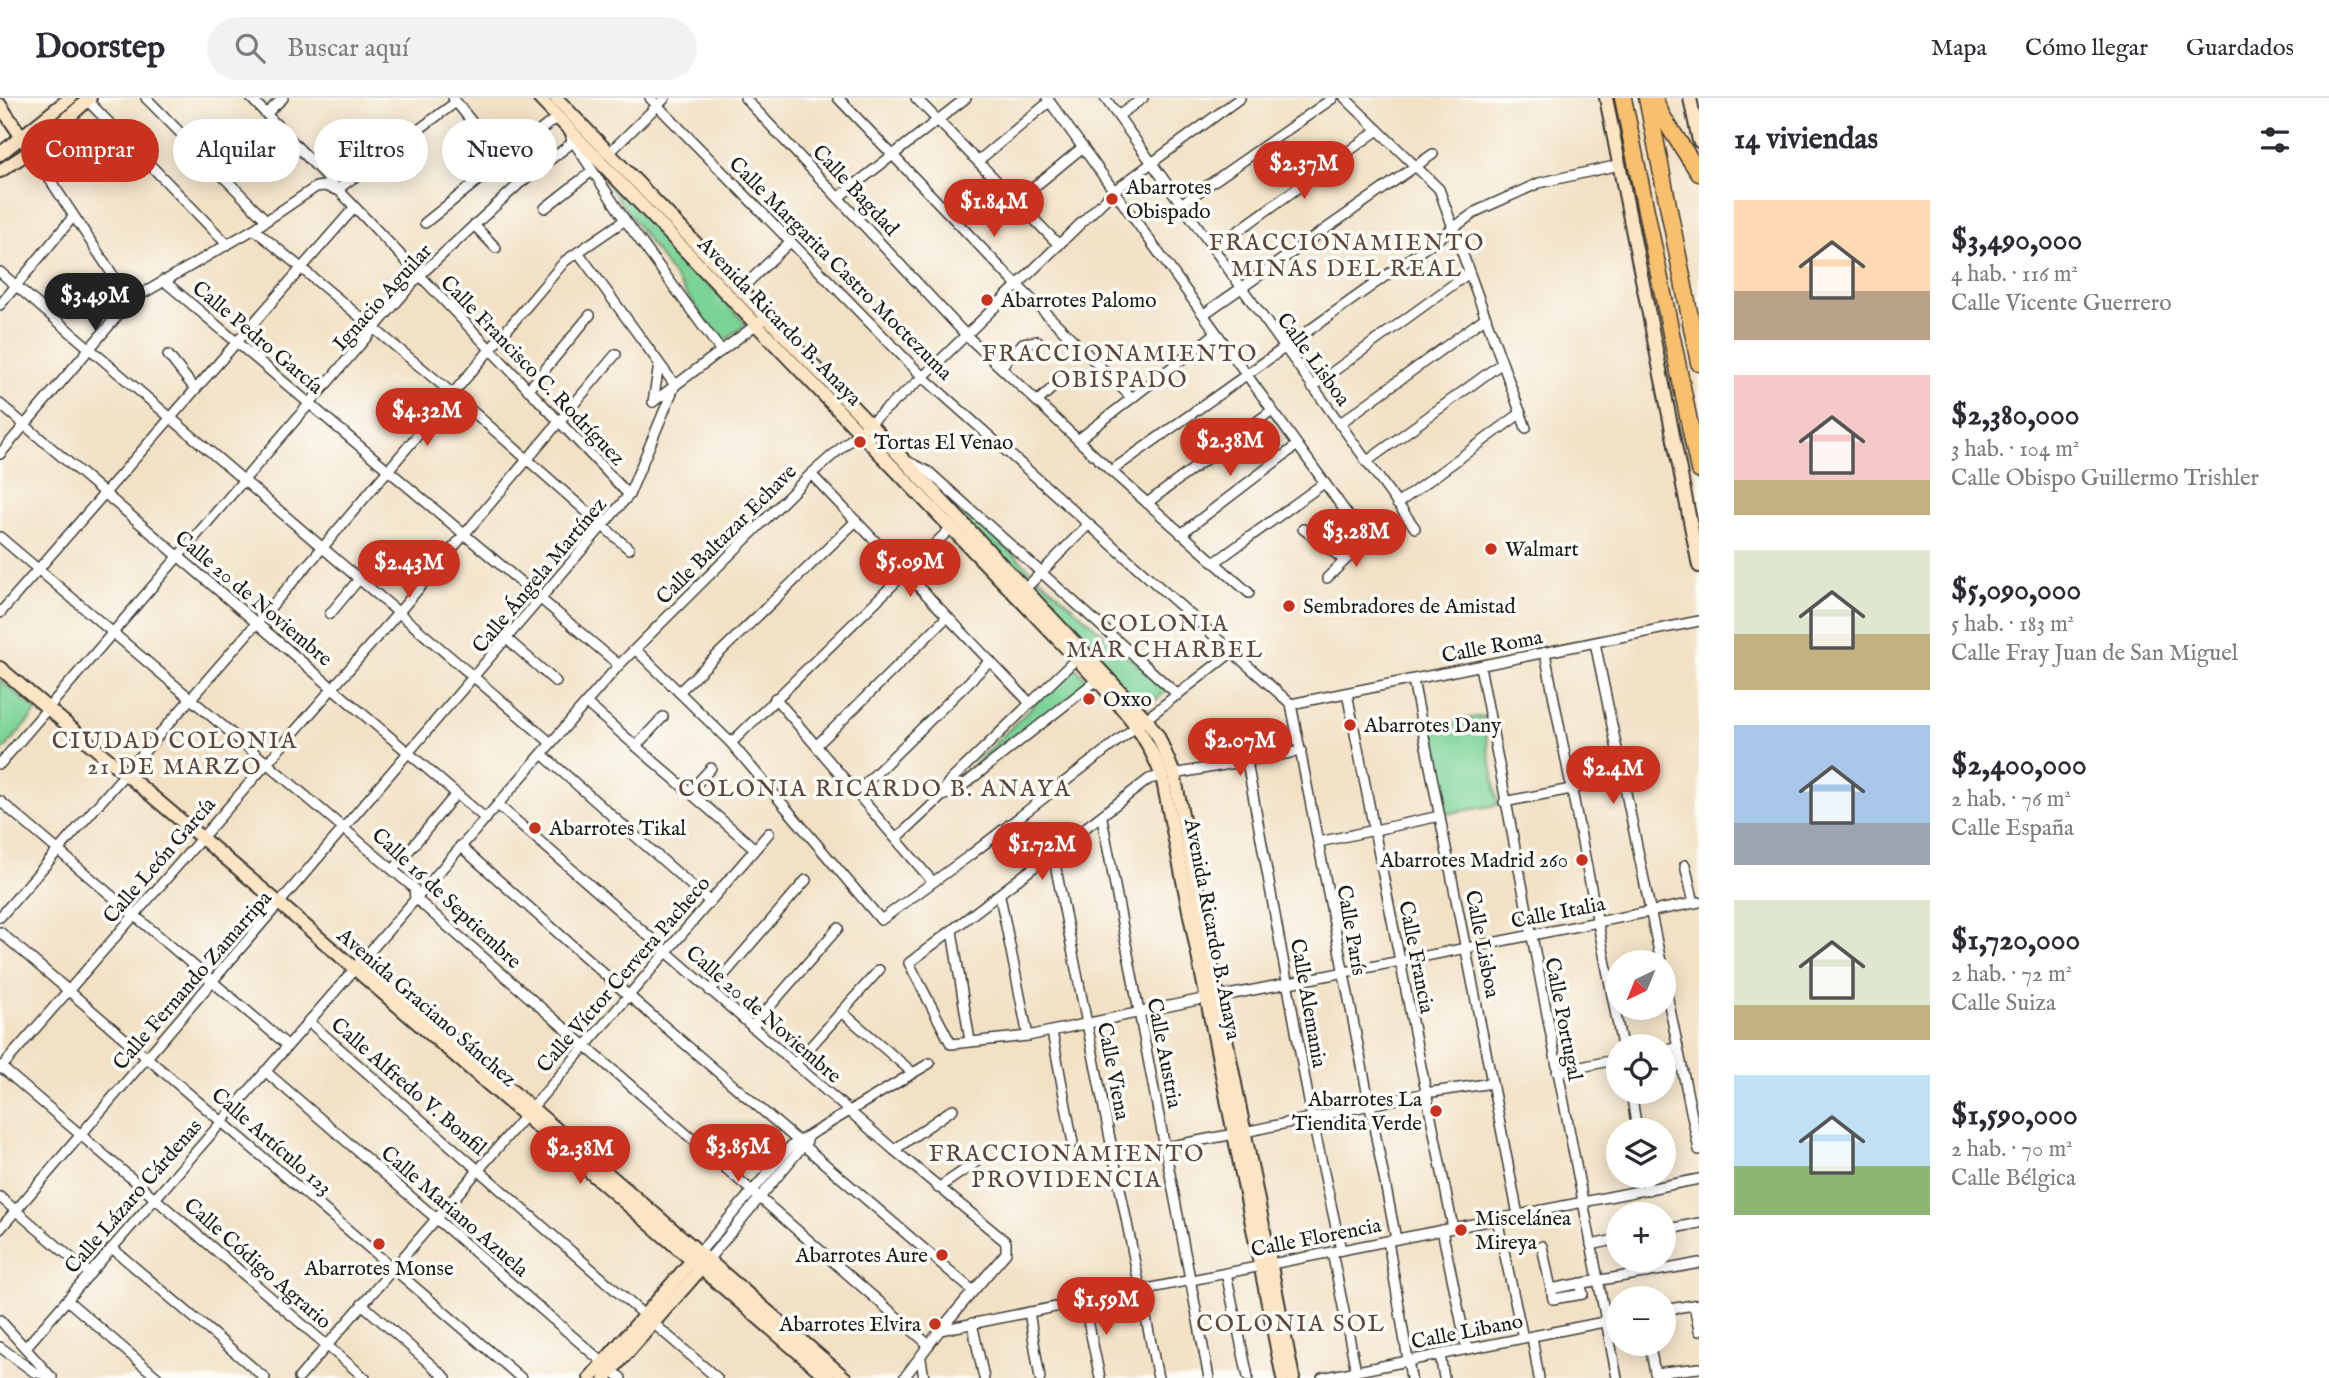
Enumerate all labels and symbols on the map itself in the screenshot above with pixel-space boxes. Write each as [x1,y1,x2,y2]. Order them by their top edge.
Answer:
street label: Calle Bagdad [806,140,905,243]
pin: $2.37M [1247,141,1361,201]
street label: Calle Margarita Castro Moctezuma [722,151,958,387]
place label: Abarrotes Obispado [1125,175,1211,226]
pin: $1.84M [937,180,1051,239]
marker: Abarrotes Obispado [1104,191,1120,207]
district label: FRACCIONAMIENTO MINAS DEL REAL [1209,229,1485,284]
street label: Avenida Ricardo B. Anaya [690,231,867,413]
street label: Ignacio Aguilar [328,238,439,357]
street label: Calle Francisco C. Rodríguez [434,270,630,472]
pin: $3.49M [38,274,152,333]
street label: Calle Pedro García [186,275,329,402]
place label: Abarrotes Palomo [1000,288,1157,315]
marker: Abarrotes Palomo [979,292,995,308]
street label: Calle Lisboa [1270,308,1356,413]
district label: FRACCIONAMIENTO OBISPADO [982,340,1258,395]
pin: $4.32M [370,388,484,448]
pin: $2.38M [1173,418,1287,478]
place label: Tortas El Venao [874,430,1013,457]
marker: Tortas El Venao [852,434,868,450]
street label: Calle Baltazar Echave [651,459,803,611]
street label: Calle Ángela Martínez [466,492,613,660]
pin: $3.28M [1299,510,1413,569]
street label: Calle 20 de Noviembre [169,525,338,673]
place label: Walmart [1505,537,1579,564]
pin: $2.43M [352,540,466,600]
pin: $5.09M [853,540,967,599]
marker: Walmart [1483,541,1499,557]
place label: Sembradores de Amistad [1303,594,1516,621]
marker: Sembradores de Amistad [1281,598,1297,614]
district label: COLONIA MAR CHARBEL [1066,610,1264,665]
street label: Calle Roma [1440,624,1546,670]
place label: Oxxo [1103,687,1152,714]
marker: Oxxo [1081,691,1097,707]
place label: Abarrotes Dany [1363,713,1502,740]
marker: Abarrotes Dany [1342,717,1358,733]
pin: $2.07M [1183,718,1297,778]
district label: CIUDAD COLONIA 21 DE MARZO [52,727,298,782]
pin: $2.4M [1564,746,1662,806]
district label: COLONIA RICARDO B. ANAYA [678,775,1072,804]
street label: Calle León García [98,792,223,930]
street label: Avenida Ricardo B. Anaya [1177,815,1246,1043]
place label: Abarrotes Tikal [548,816,686,843]
marker: Abarrotes Tikal [527,820,543,836]
pin: $1.72M [985,822,1099,882]
street label: Calle 16 de Septiembre [365,823,527,976]
place label: Abarrotes Madrid 260 [1379,848,1568,875]
marker: Abarrotes Madrid 260 [1574,852,1590,868]
street label: Calle Víctor Cervera Pacheco [531,871,717,1079]
street label: Calle París [1329,883,1372,978]
street label: Calle Fernando Zamarripa [108,885,279,1076]
street label: Calle Lisboa [1458,888,1505,1001]
street label: Calle Italia [1509,891,1609,936]
street label: Calle Francia [1391,899,1440,1017]
street label: Avenida Graciano Sánchez [330,922,521,1094]
street label: Calle Alemania [1283,937,1332,1071]
street label: Calle 20 de Noviembre [680,940,847,1090]
north arrow [1606,950,1676,1020]
street label: Calle Portugal [1537,955,1588,1083]
street label: Calle Austria [1140,996,1188,1112]
street label: Calle Alfredo V. Bonfil [325,1012,492,1162]
street label: Calle Viena [1090,1020,1135,1123]
street label: Calle Artículo 123 [205,1082,337,1202]
place label: Abarrotes La Tiendita Verde [1292,1087,1423,1138]
marker: Abarrotes La Tiendita Verde [1428,1103,1444,1119]
street label: Calle Lázaro Cárdenas [60,1114,209,1280]
pin: $3.85M [681,1124,795,1184]
pin: $2.38M [523,1126,637,1186]
street label: Calle Mariano Azuela [374,1140,534,1284]
district label: FRACCIONAMIENTO PROVIDENCIA [929,1140,1205,1195]
street label: Calle Código Agrario [178,1193,336,1336]
place label: Miscelánea Mireya [1475,1206,1572,1257]
street label: Calle Florencia [1249,1212,1385,1264]
marker: Miscelánea Mireya [1453,1222,1469,1238]
marker: Abarrotes Monse [371,1236,387,1252]
place label: Abarrotes Aure [795,1243,928,1270]
marker: Abarrotes Aure [934,1247,950,1263]
place label: Abarrotes Monse [303,1256,454,1283]
pin: $1.59M [1049,1278,1163,1337]
street label: Calle Libano [1409,1308,1525,1357]
district label: COLONIA SOL [1196,1310,1386,1339]
place label: Abarrotes Elvira [778,1312,922,1339]
marker: Abarrotes Elvira [927,1316,943,1332]

